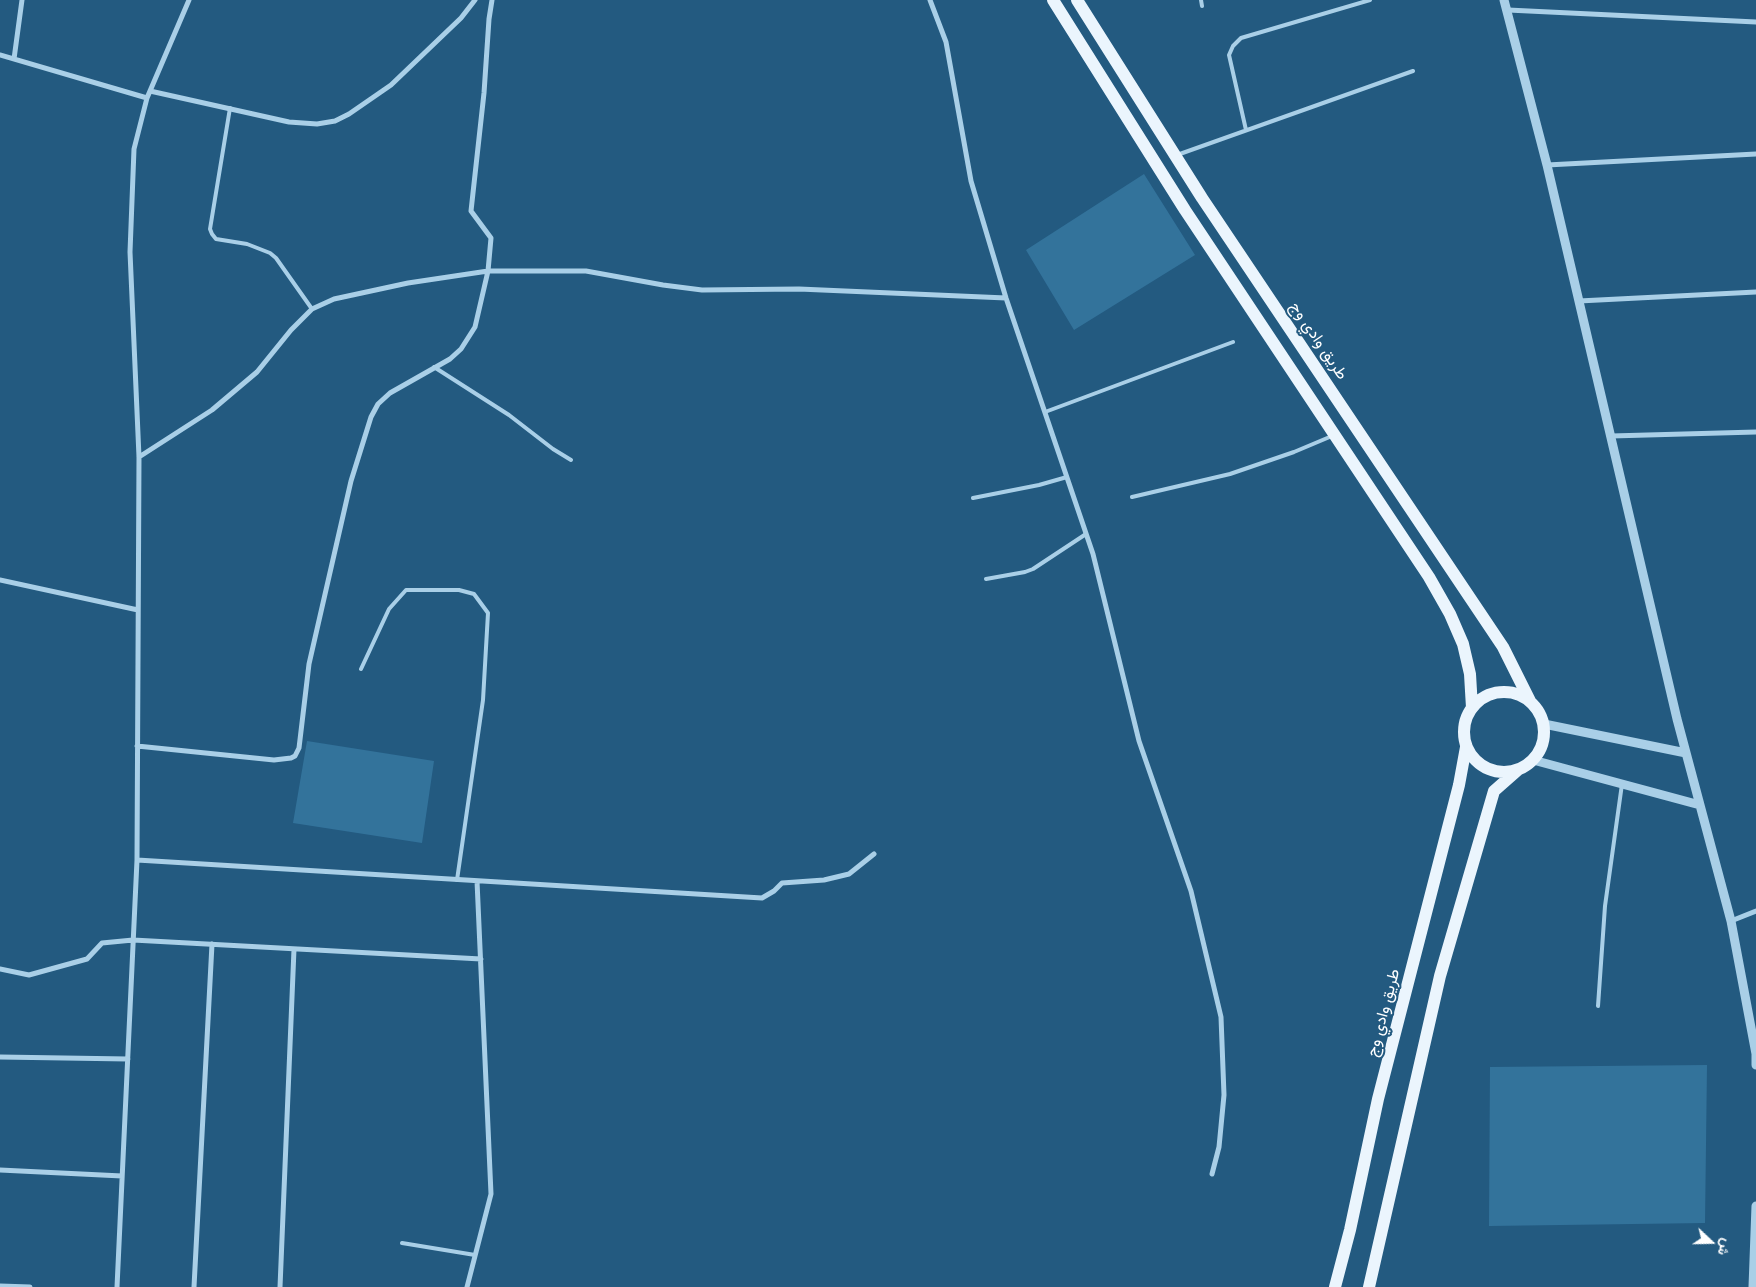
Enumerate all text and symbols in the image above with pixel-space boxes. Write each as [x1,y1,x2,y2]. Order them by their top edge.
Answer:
street label: طريق وادي وج [1285,298,1351,384]
street label: طريق وادي وج [1363,967,1405,1059]
north arrow [1686,1217,1736,1267]
text: ش [1713,1236,1737,1259]

